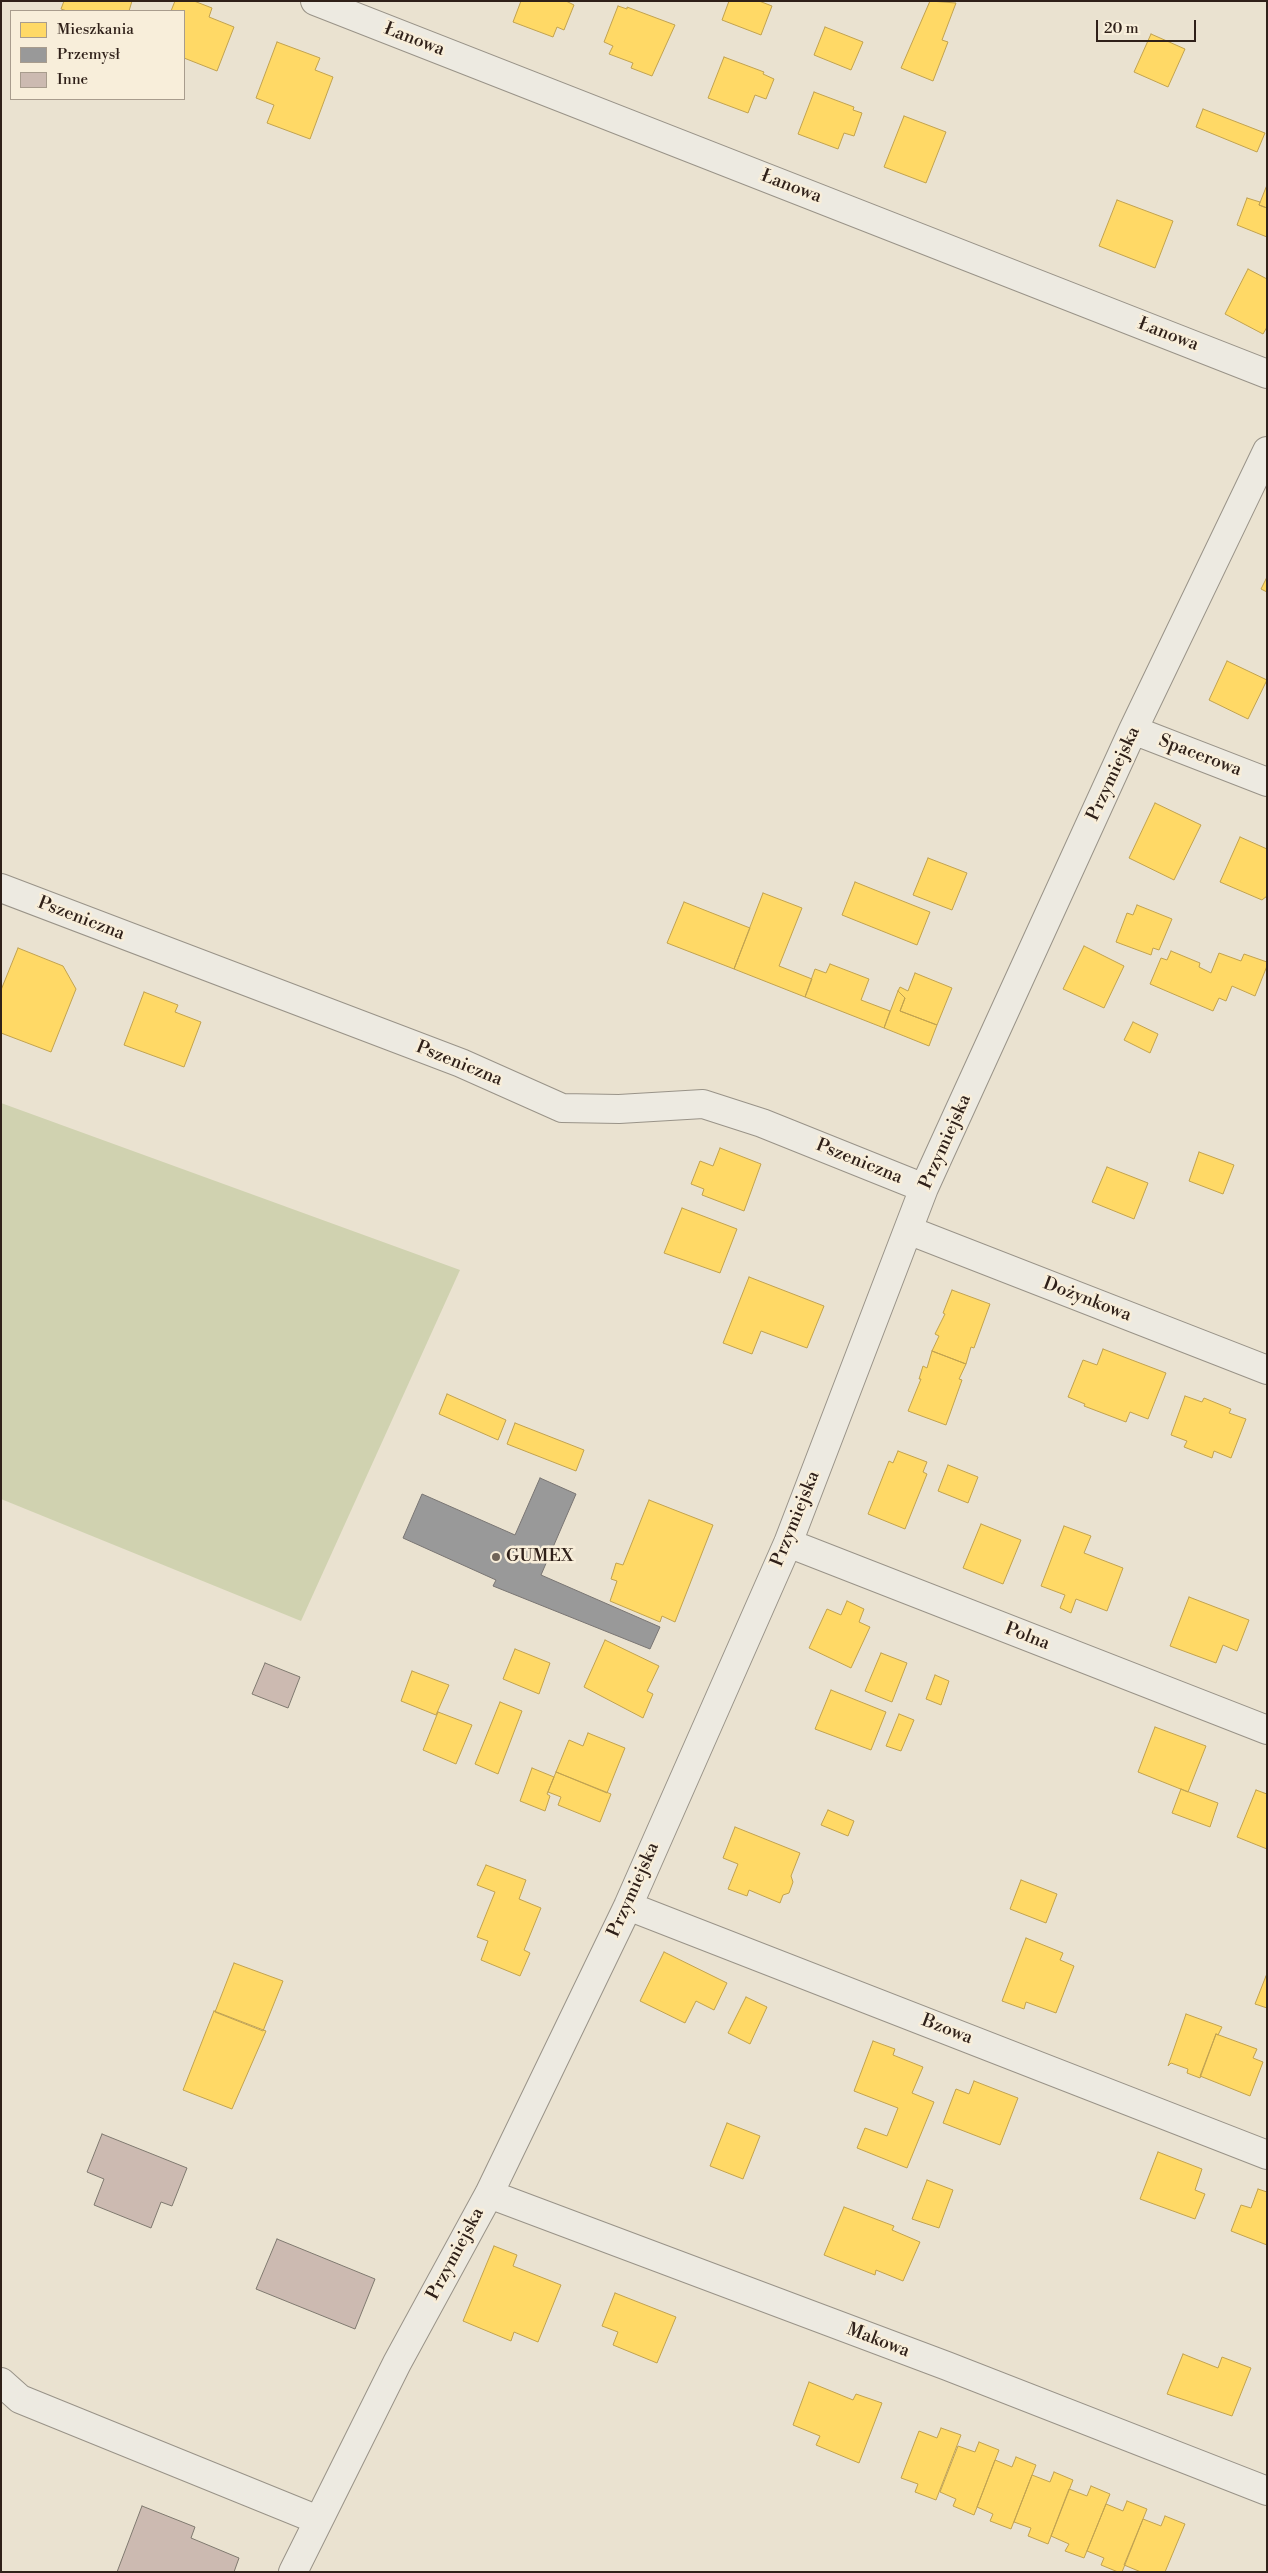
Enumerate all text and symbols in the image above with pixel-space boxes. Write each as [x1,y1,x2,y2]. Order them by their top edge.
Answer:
legend [10,10,185,100]
scale bar [1098,10,1198,42]
street label: Łanowa [381,19,447,61]
text: 20 m [1104,19,1139,38]
text: Mieszkania [57,20,134,39]
text: Przemysł [57,45,120,64]
text: Inne [57,70,88,89]
street label: Łanowa [758,166,824,208]
street label: Łanowa [1135,314,1201,356]
street label: Przymiejska [1083,724,1145,824]
street label: Spacerowa [1156,730,1244,782]
street label: Pszeniczna [34,893,128,945]
street label: Pszeniczna [413,1037,505,1091]
street label: Przymiejska [916,1091,976,1193]
street label: Pszeniczna [813,1135,905,1189]
street label: Dożynkowa [1040,1273,1134,1327]
street label: Przymiejska [767,1468,825,1570]
place label: GUMEX [506,1546,573,1568]
marker: GUMEX [490,1551,502,1563]
street label: Polna [1001,1619,1053,1655]
street label: Przymiejska [604,1839,664,1941]
street label: Bzowa [919,2010,975,2050]
street label: Przymiejska [423,2204,489,2304]
street label: Makowa [843,2319,913,2363]

